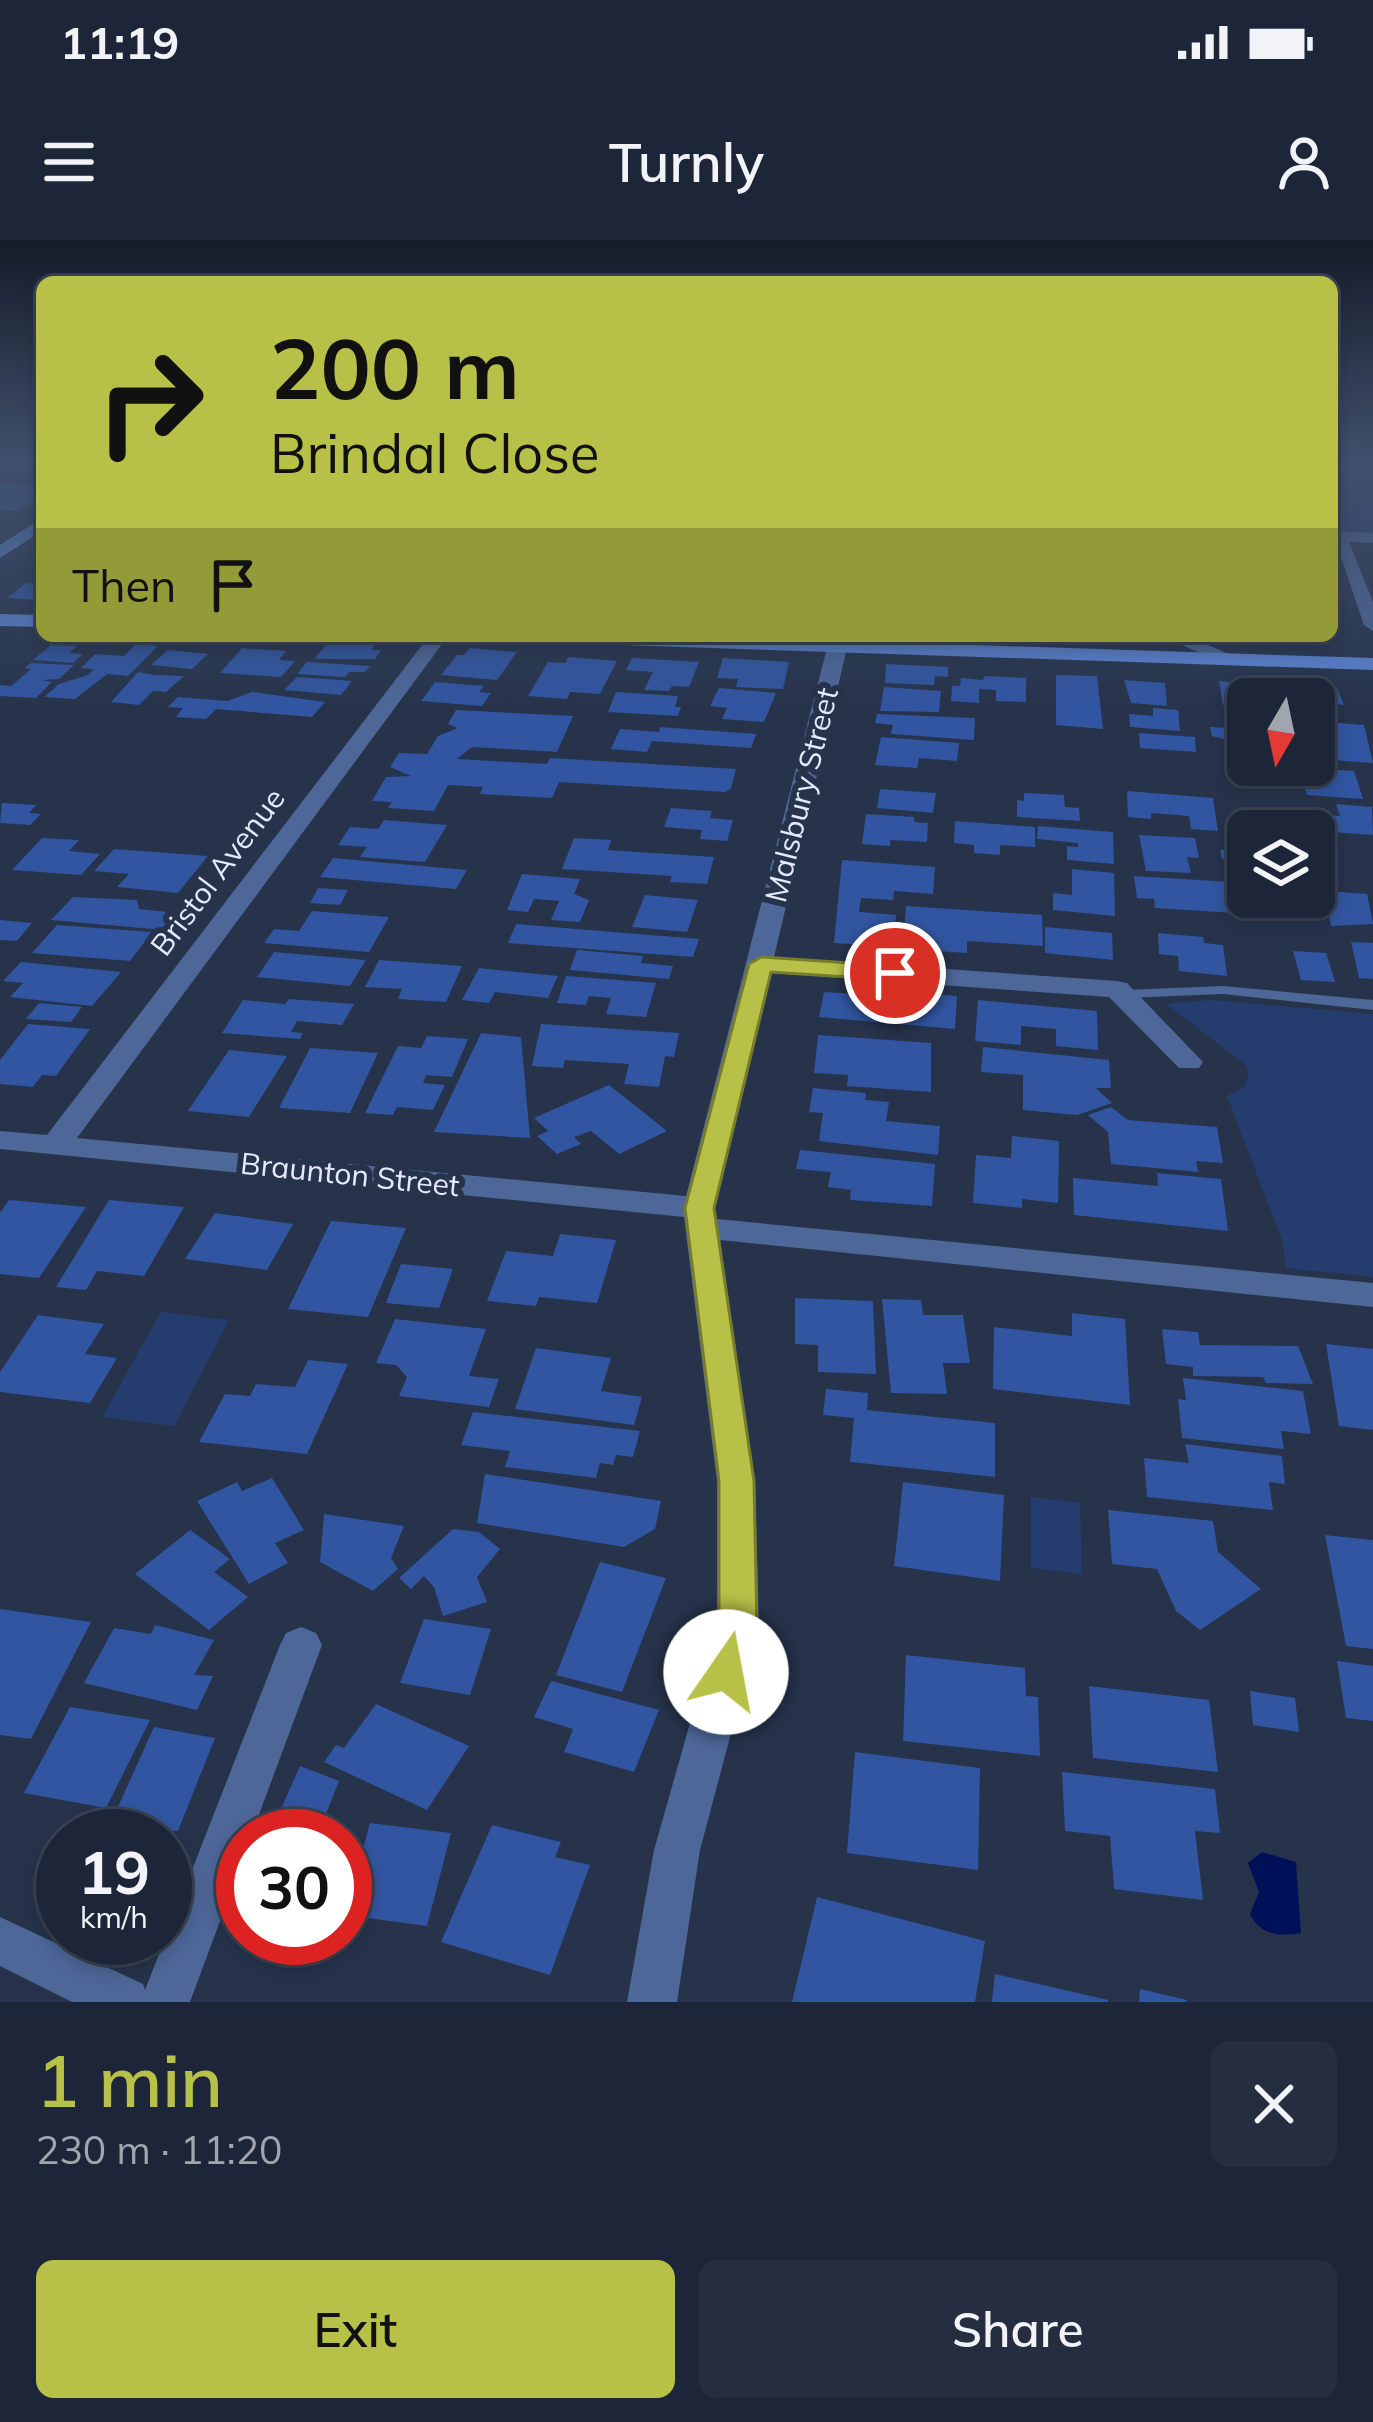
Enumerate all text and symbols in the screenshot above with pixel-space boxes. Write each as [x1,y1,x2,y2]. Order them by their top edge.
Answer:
text: 11:19 [60,14,179,70]
text: Turnly [609,128,764,196]
icon: menu [36,129,102,195]
icon: person [1271,129,1337,195]
text: 200 m [270,315,520,420]
icon: right [72,324,228,480]
text: Brindal Close [270,419,599,487]
icon: arrive [200,552,266,618]
text: Then [72,557,176,613]
north arrow [1227,678,1335,786]
map controls [1227,678,1335,918]
street label: Malsbury Street [756,684,846,906]
street label: Bristol Avenue [142,780,293,963]
button: layers [1227,810,1335,918]
pin [844,922,946,1024]
icon: arrive [862,940,928,1006]
street label: Braunton Street [239,1144,461,1204]
position arrow [663,1609,789,1735]
speed limit sign: 30 [216,1809,372,1965]
text: 19 [78,1834,150,1909]
text: km/h [80,1898,148,1936]
text: 1 min [36,2035,223,2125]
button: close [1211,2041,1337,2167]
text: 230 m · 11:20 [36,2125,282,2174]
button: Exit [36,2260,675,2398]
button: Share [699,2260,1337,2398]

